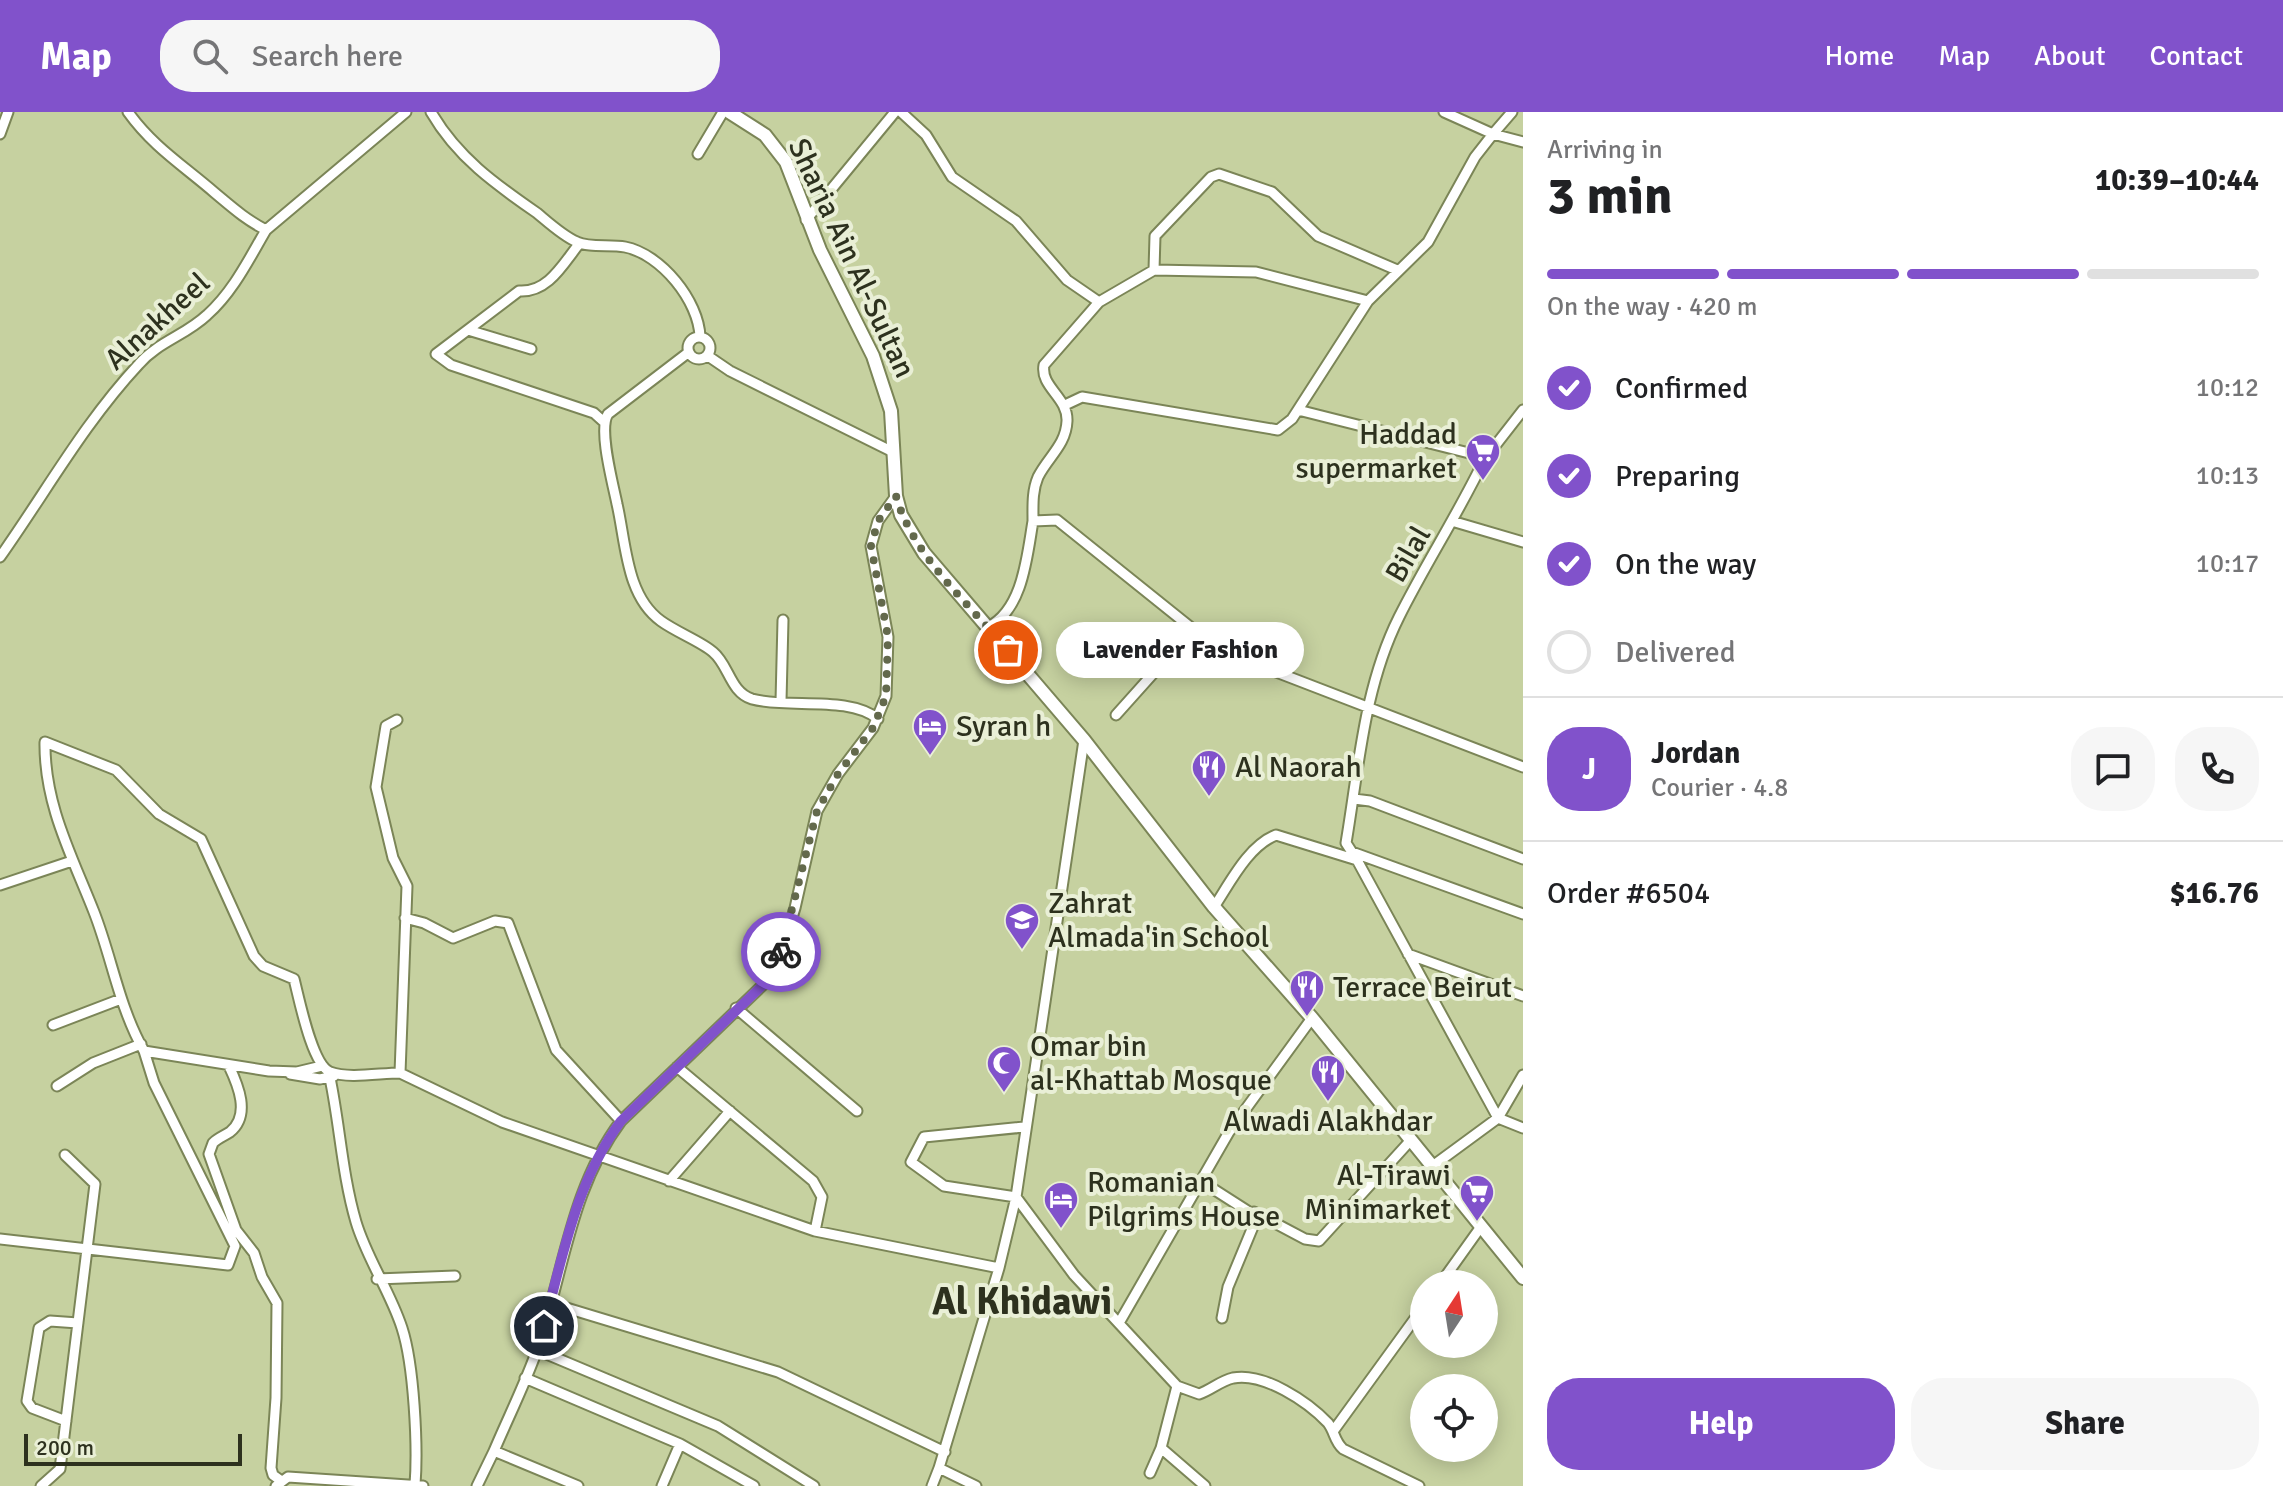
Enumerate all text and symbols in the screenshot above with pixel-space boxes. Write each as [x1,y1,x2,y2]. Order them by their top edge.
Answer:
search box [160,20,720,92]
text: Map [40,33,112,80]
icon: search [188,34,232,78]
text: Search here [252,38,403,75]
text: Home [1825,39,1894,73]
text: Map [1938,39,1990,73]
text: About [2034,39,2106,73]
text: Contact [2150,39,2243,73]
street label: Sharia Ain Al-Sultan [780,133,923,384]
text: Arriving in [1547,134,1663,166]
text: 10:39–10:44 [2095,162,2259,199]
text: 3 min [1547,164,1673,228]
street label: Alnakheel [97,265,218,378]
text: On the way · 420 m [1547,291,1757,323]
icon: check [1547,366,1591,410]
text: Confirmed [1615,370,1748,407]
text: 10:12 [2196,372,2259,404]
place label: Haddad supermarket [1295,416,1457,487]
supermarket icon: Haddad supermarket [1464,432,1502,482]
icon: check [1547,454,1591,498]
text: Preparing [1615,458,1740,495]
text: 10:13 [2196,460,2259,492]
street label: Bilal [1378,519,1439,589]
icon: check [1547,542,1591,586]
text: On the way [1615,546,1756,583]
text: 10:17 [2196,548,2259,580]
pin [974,616,1042,684]
callout: Lavender Fashion [1056,622,1304,678]
icon: bag [986,628,1030,672]
text: Lavender Fashion [1082,634,1278,666]
text: Delivered [1615,634,1736,671]
hotel icon: Syran h [911,707,949,757]
place label: Syran h [956,708,1051,745]
button: chat [2071,727,2155,811]
button: phone [2175,727,2259,811]
text: Jordan [1651,735,1740,772]
restaurant icon: Al Naorah [1190,748,1228,798]
place label: Al Naorah [1235,749,1362,786]
text: J [1582,751,1596,788]
text: Courier · 4.8 [1651,772,1788,804]
text: Order #6504 [1547,875,1710,912]
text: $16.76 [2169,875,2259,912]
place label: Zahrat Almada'in School [1048,885,1269,956]
school or university icon: Zahrat Almada'in School [1003,901,1041,951]
courier [741,912,821,992]
icon: bike [759,930,803,974]
restaurant icon: Terrace Beirut [1288,968,1326,1018]
place label: Terrace Beirut [1333,969,1512,1006]
place label: Omar bin al-Khattab Mosque [1030,1028,1272,1099]
mosque icon: Omar bin al-Khattab Mosque [985,1044,1023,1094]
restaurant icon: Alwadi Alakhdar [1309,1053,1347,1103]
place label: Alwadi Alakhdar [1223,1103,1433,1140]
place label: Al-Tirawi Minimarket [1304,1157,1451,1228]
place label: Romanian Pilgrims House [1087,1164,1280,1235]
supermarket icon: Al-Tirawi Minimarket [1458,1173,1496,1223]
hotel icon: Romanian Pilgrims House [1042,1180,1080,1230]
north arrow [1410,1270,1498,1358]
map controls [1410,1270,1498,1462]
district label: Al Khidawi [932,1278,1112,1325]
pin [510,1292,578,1360]
icon: home [522,1304,566,1348]
button: locate [1410,1374,1498,1462]
button: Help [1547,1378,1895,1470]
button: Share [1911,1378,2259,1470]
scale bar [24,1430,242,1466]
text: 200 m [36,1434,94,1461]

